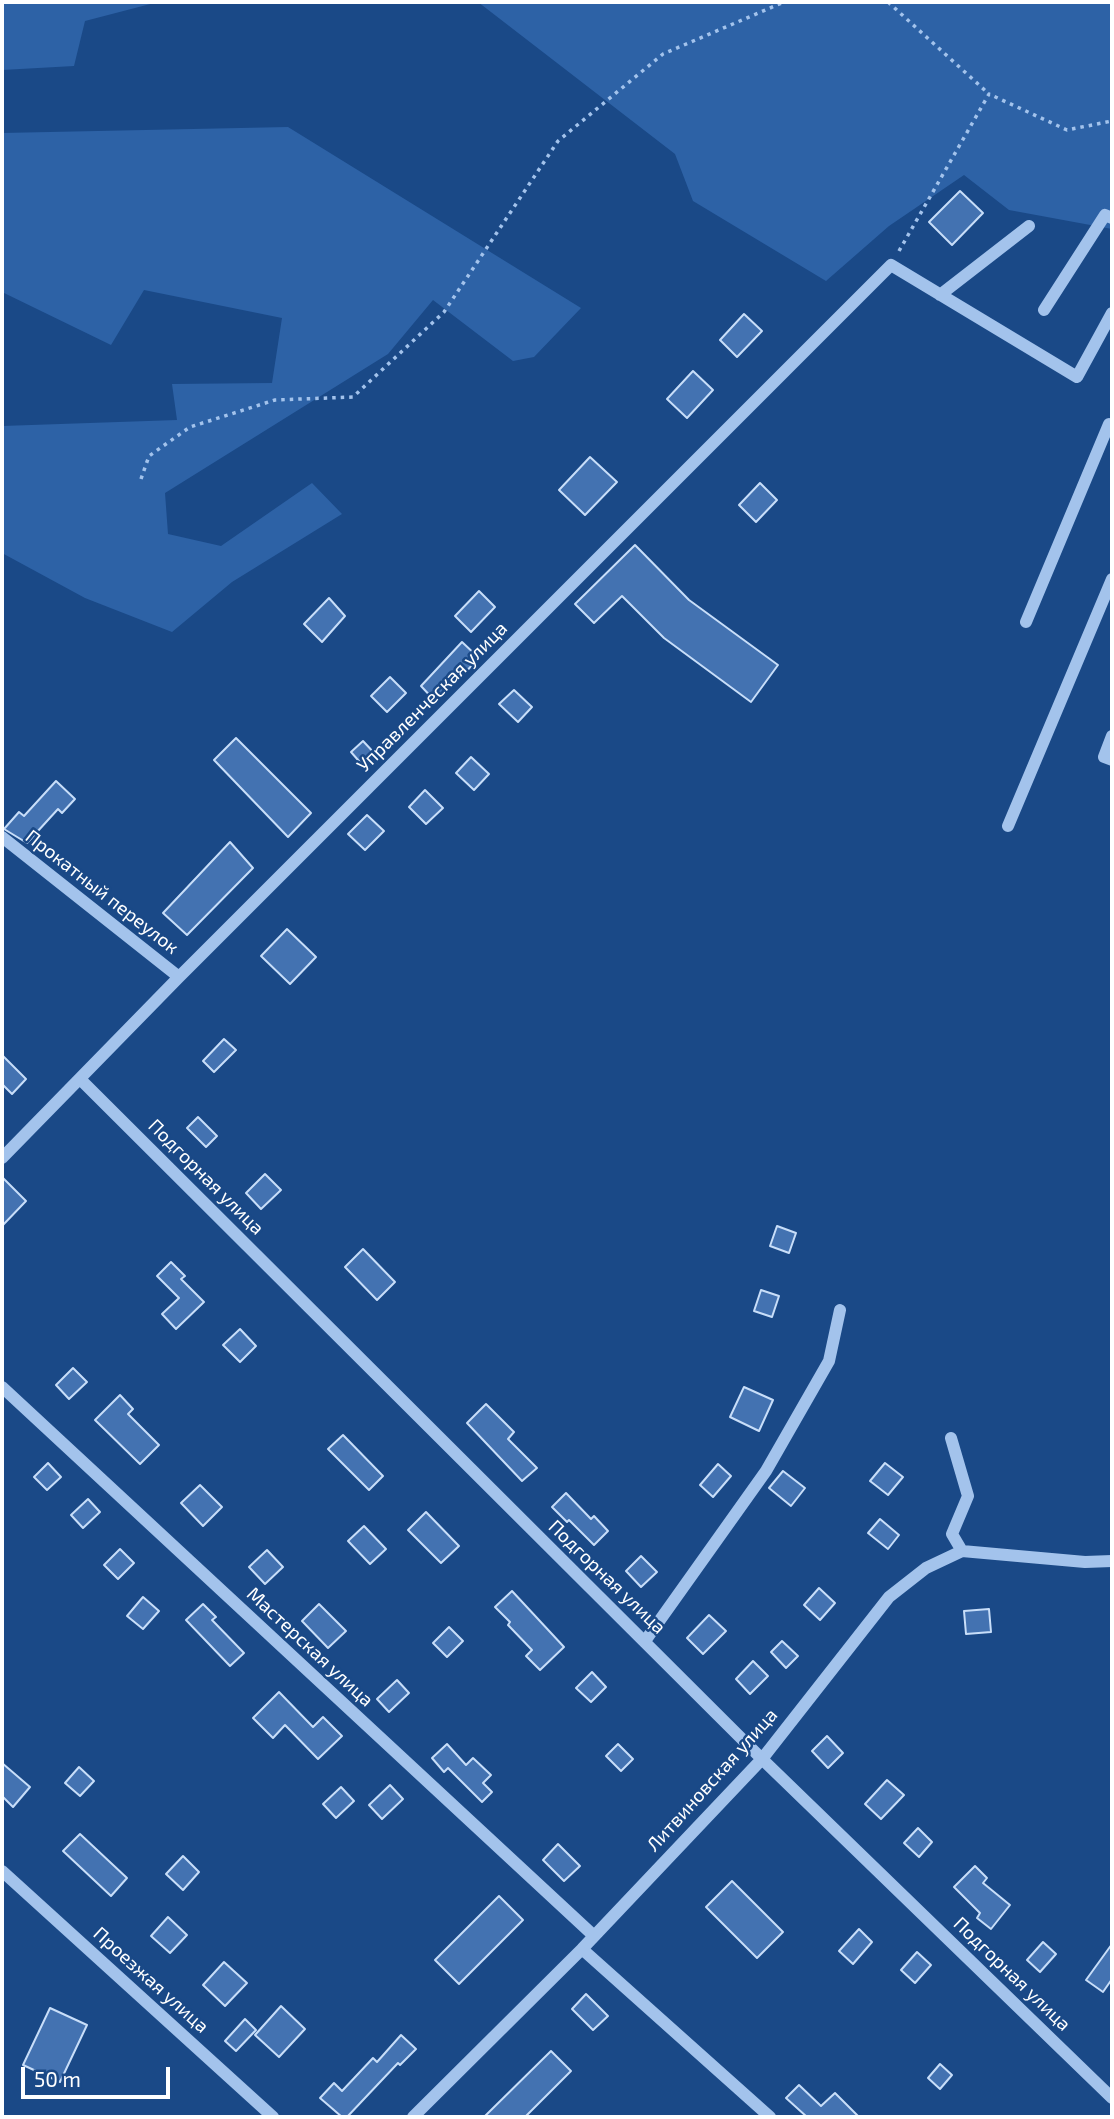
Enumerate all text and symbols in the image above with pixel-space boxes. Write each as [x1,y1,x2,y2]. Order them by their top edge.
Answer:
street label: Управленческая улица [352,617,512,777]
street label: Прокатный переулок [21,825,183,959]
street label: Подгорная улица [143,1114,269,1240]
street label: Подгорная улица [544,1515,670,1639]
street label: Мастерская улица [242,1583,378,1711]
street label: Литвиновская улица [642,1704,782,1856]
street label: Подгорная улица [949,1912,1075,2036]
street label: Проезжая улица [89,1922,213,2038]
scale bar [24,2052,173,2096]
text: 50 m [34,2066,81,2091]

